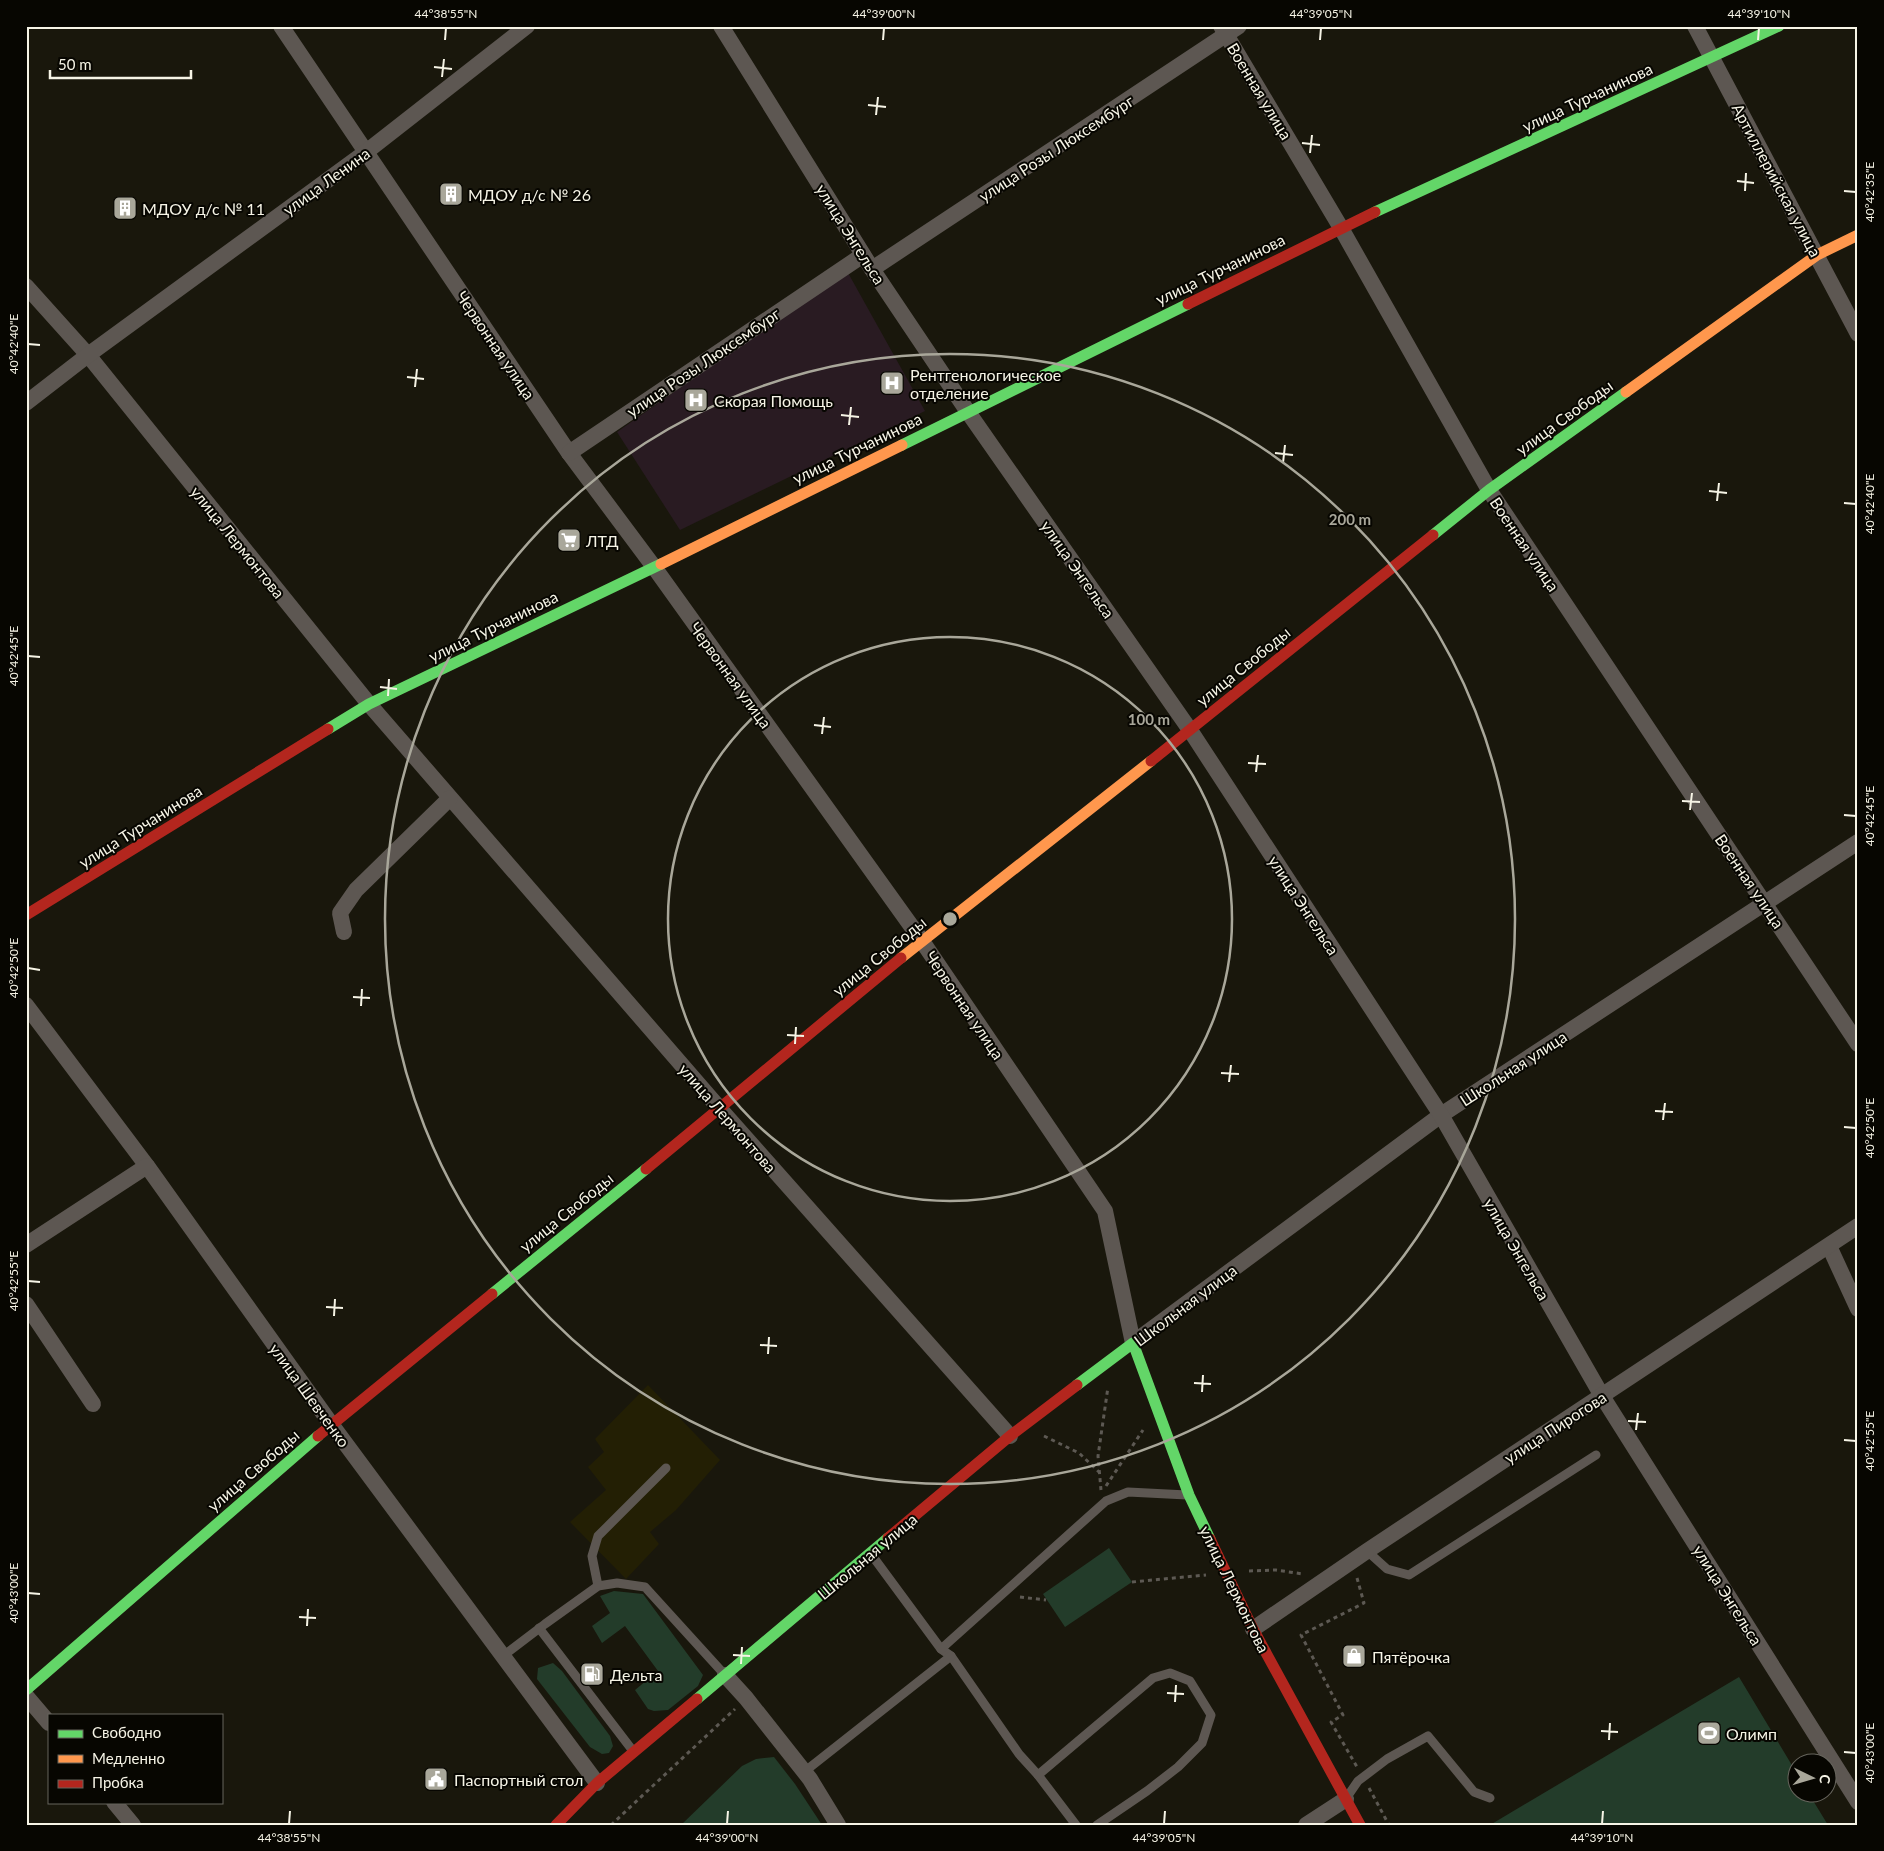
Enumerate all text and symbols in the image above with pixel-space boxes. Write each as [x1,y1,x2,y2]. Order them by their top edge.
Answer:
text: 44°38'55"N [415,6,477,21]
text: 44°39'00"N [853,6,915,21]
text: 44°39'05"N [1290,6,1352,21]
text: 44°39'10"N [1728,6,1790,21]
street label: Военная улица [1224,39,1296,143]
scale bar [50,48,191,80]
text: 50 m [58,55,92,73]
street label: улица Турчанинова [1519,58,1655,136]
street label: улица Розы Люксембург [975,91,1137,205]
street label: Артиллерийская улица [1728,100,1826,260]
street label: улица Ленина [279,143,373,219]
text: 40°42'35"E [1862,162,1877,222]
street label: улица Энгельса [813,180,889,288]
building icon: МДОУ д/с № 26 [438,181,464,207]
place label: МДОУ д/с № 26 [468,185,591,204]
building icon: МДОУ д/с № 11 [112,195,138,221]
place label: МДОУ д/с № 11 [142,199,265,218]
street label: улица Турчанинова [1152,229,1288,309]
street label: Червонная улица [453,287,539,403]
street label: улица Розы Люксембург [623,303,784,420]
text: 40°42'40"E [6,314,21,374]
place label: Рентгенологическое отделение [910,365,1061,402]
hospital icon: Рентгенологическое отделение [879,370,905,396]
street label: улица Свободы [1512,376,1616,458]
hospital icon: Скорая Помощь [683,387,709,413]
place label: Скорая Помощь [714,391,833,410]
street label: улица Турчанинова [789,408,925,488]
text: 40°42'40"E [1862,474,1877,534]
street label: улица Лермонтова [187,482,289,602]
street label: Военная улица [1487,493,1563,595]
text: 200 m [1329,510,1371,528]
street label: улица Энгельса [1037,517,1119,621]
supermarket icon: ЛТД [556,527,582,553]
place label: ЛТД [585,531,619,550]
street label: улица Турчанинова [425,586,561,666]
street label: Червонная улица [686,618,776,732]
street label: улица Свободы [1192,622,1294,710]
text: 40°42'45"E [6,626,21,686]
text: 100 m [1128,710,1170,728]
street label: улица Турчанинова [75,780,205,872]
text: 40°42'45"E [1862,786,1877,846]
street label: Военная улица [1712,830,1788,932]
street label: улица Энгельса [1265,852,1343,958]
centre of rings [941,910,959,928]
street label: улица Свободы [828,912,930,1000]
text: 40°42'50"E [6,938,21,998]
street label: Червонная улица [922,947,1008,1063]
street label: Школьная улица [1456,1026,1570,1110]
street label: улица Лермонтова [675,1059,781,1177]
text: 40°42'50"E [1862,1098,1877,1158]
street label: улица Свободы [515,1168,617,1256]
street label: улица Энгельса [1480,1195,1554,1303]
text: 40°42'55"E [6,1251,21,1311]
street label: Школьная улица [1130,1260,1240,1350]
street label: улица Шевченко [266,1339,354,1451]
street label: улица Пирогова [1500,1387,1610,1467]
text: 40°42'55"E [1862,1411,1877,1471]
street label: улица Свободы [203,1425,303,1515]
street label: Школьная улица [814,1509,920,1603]
street label: улица Лермонтова [1196,1523,1274,1655]
street label: улица Энгельса [1690,1541,1766,1649]
text: 40°43'00"E [6,1563,21,1623]
shop icon: Пятёрочка [1341,1643,1367,1669]
place label: Пятёрочка [1372,1647,1450,1666]
fuel station icon: Дельта [579,1661,605,1687]
place label: Дельта [610,1665,662,1684]
legend [48,1714,222,1804]
sports icon: Олимп [1696,1720,1722,1746]
text: Свободно [92,1723,161,1741]
text: 40°43'00"E [1862,1723,1877,1783]
place label: Олимп [1726,1724,1777,1743]
text: Медленно [92,1749,165,1767]
north arrow [1786,1754,1836,1804]
public building icon: Паспортный стол [423,1766,449,1792]
place label: Паспортный стол [454,1770,583,1789]
text: Пробка [92,1773,144,1791]
text: С [1817,1774,1834,1785]
text: 44°38'55"N [258,1830,320,1845]
text: 44°39'00"N [696,1830,758,1845]
text: 44°39'05"N [1133,1830,1195,1845]
text: 44°39'10"N [1571,1830,1633,1845]

